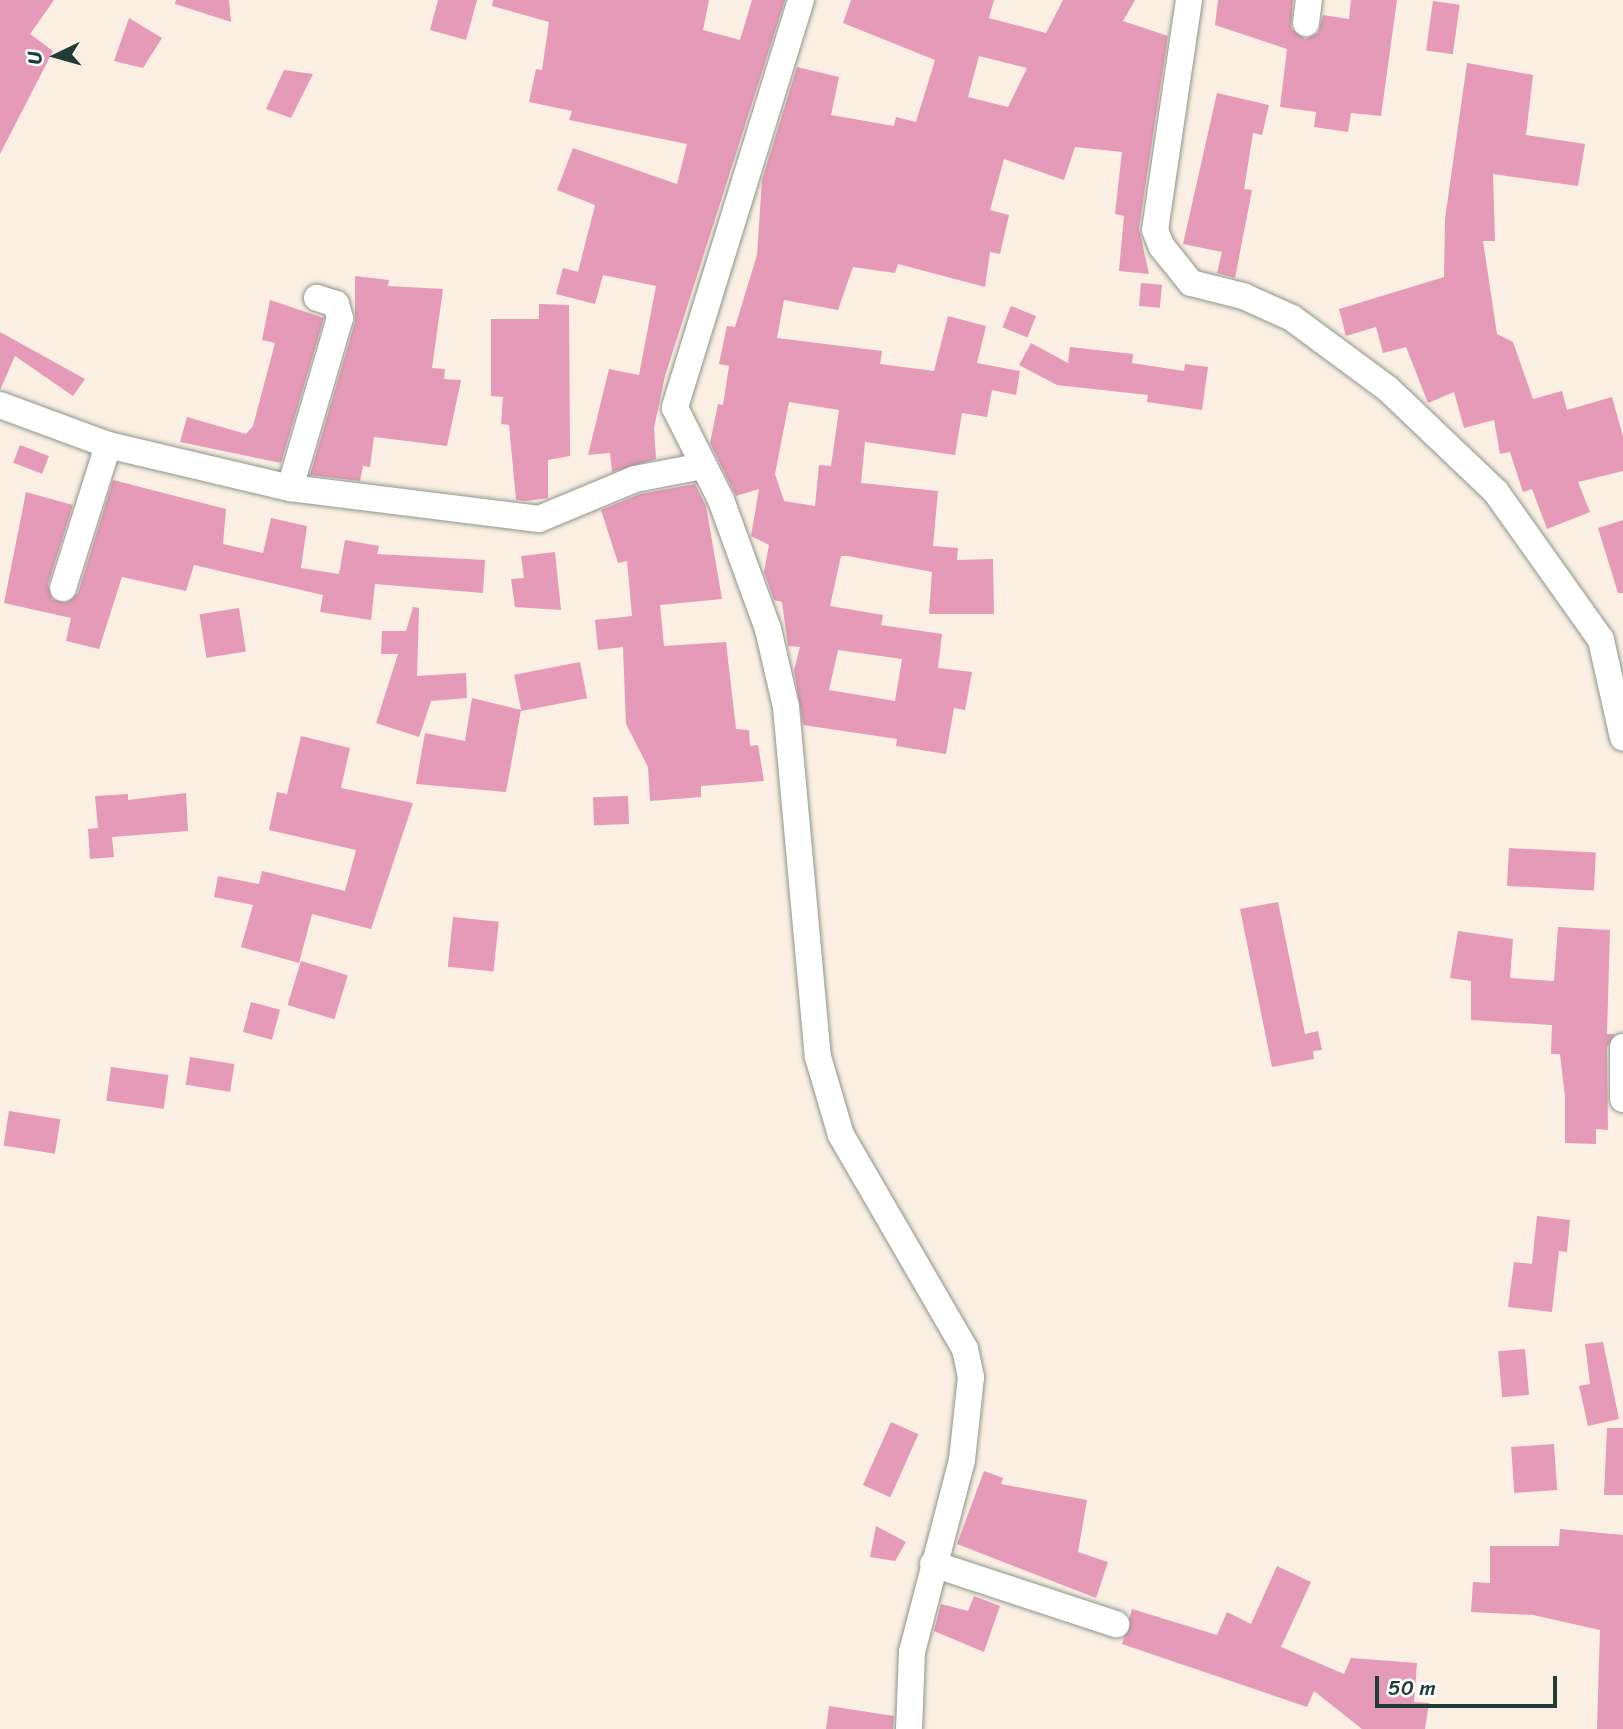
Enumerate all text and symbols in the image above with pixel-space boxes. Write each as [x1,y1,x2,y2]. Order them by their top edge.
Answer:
north arrow [21,21,91,91]
text: U [18,50,52,66]
scale bar [1378,1662,1560,1706]
text: 50 m [1388,1669,1436,1707]

